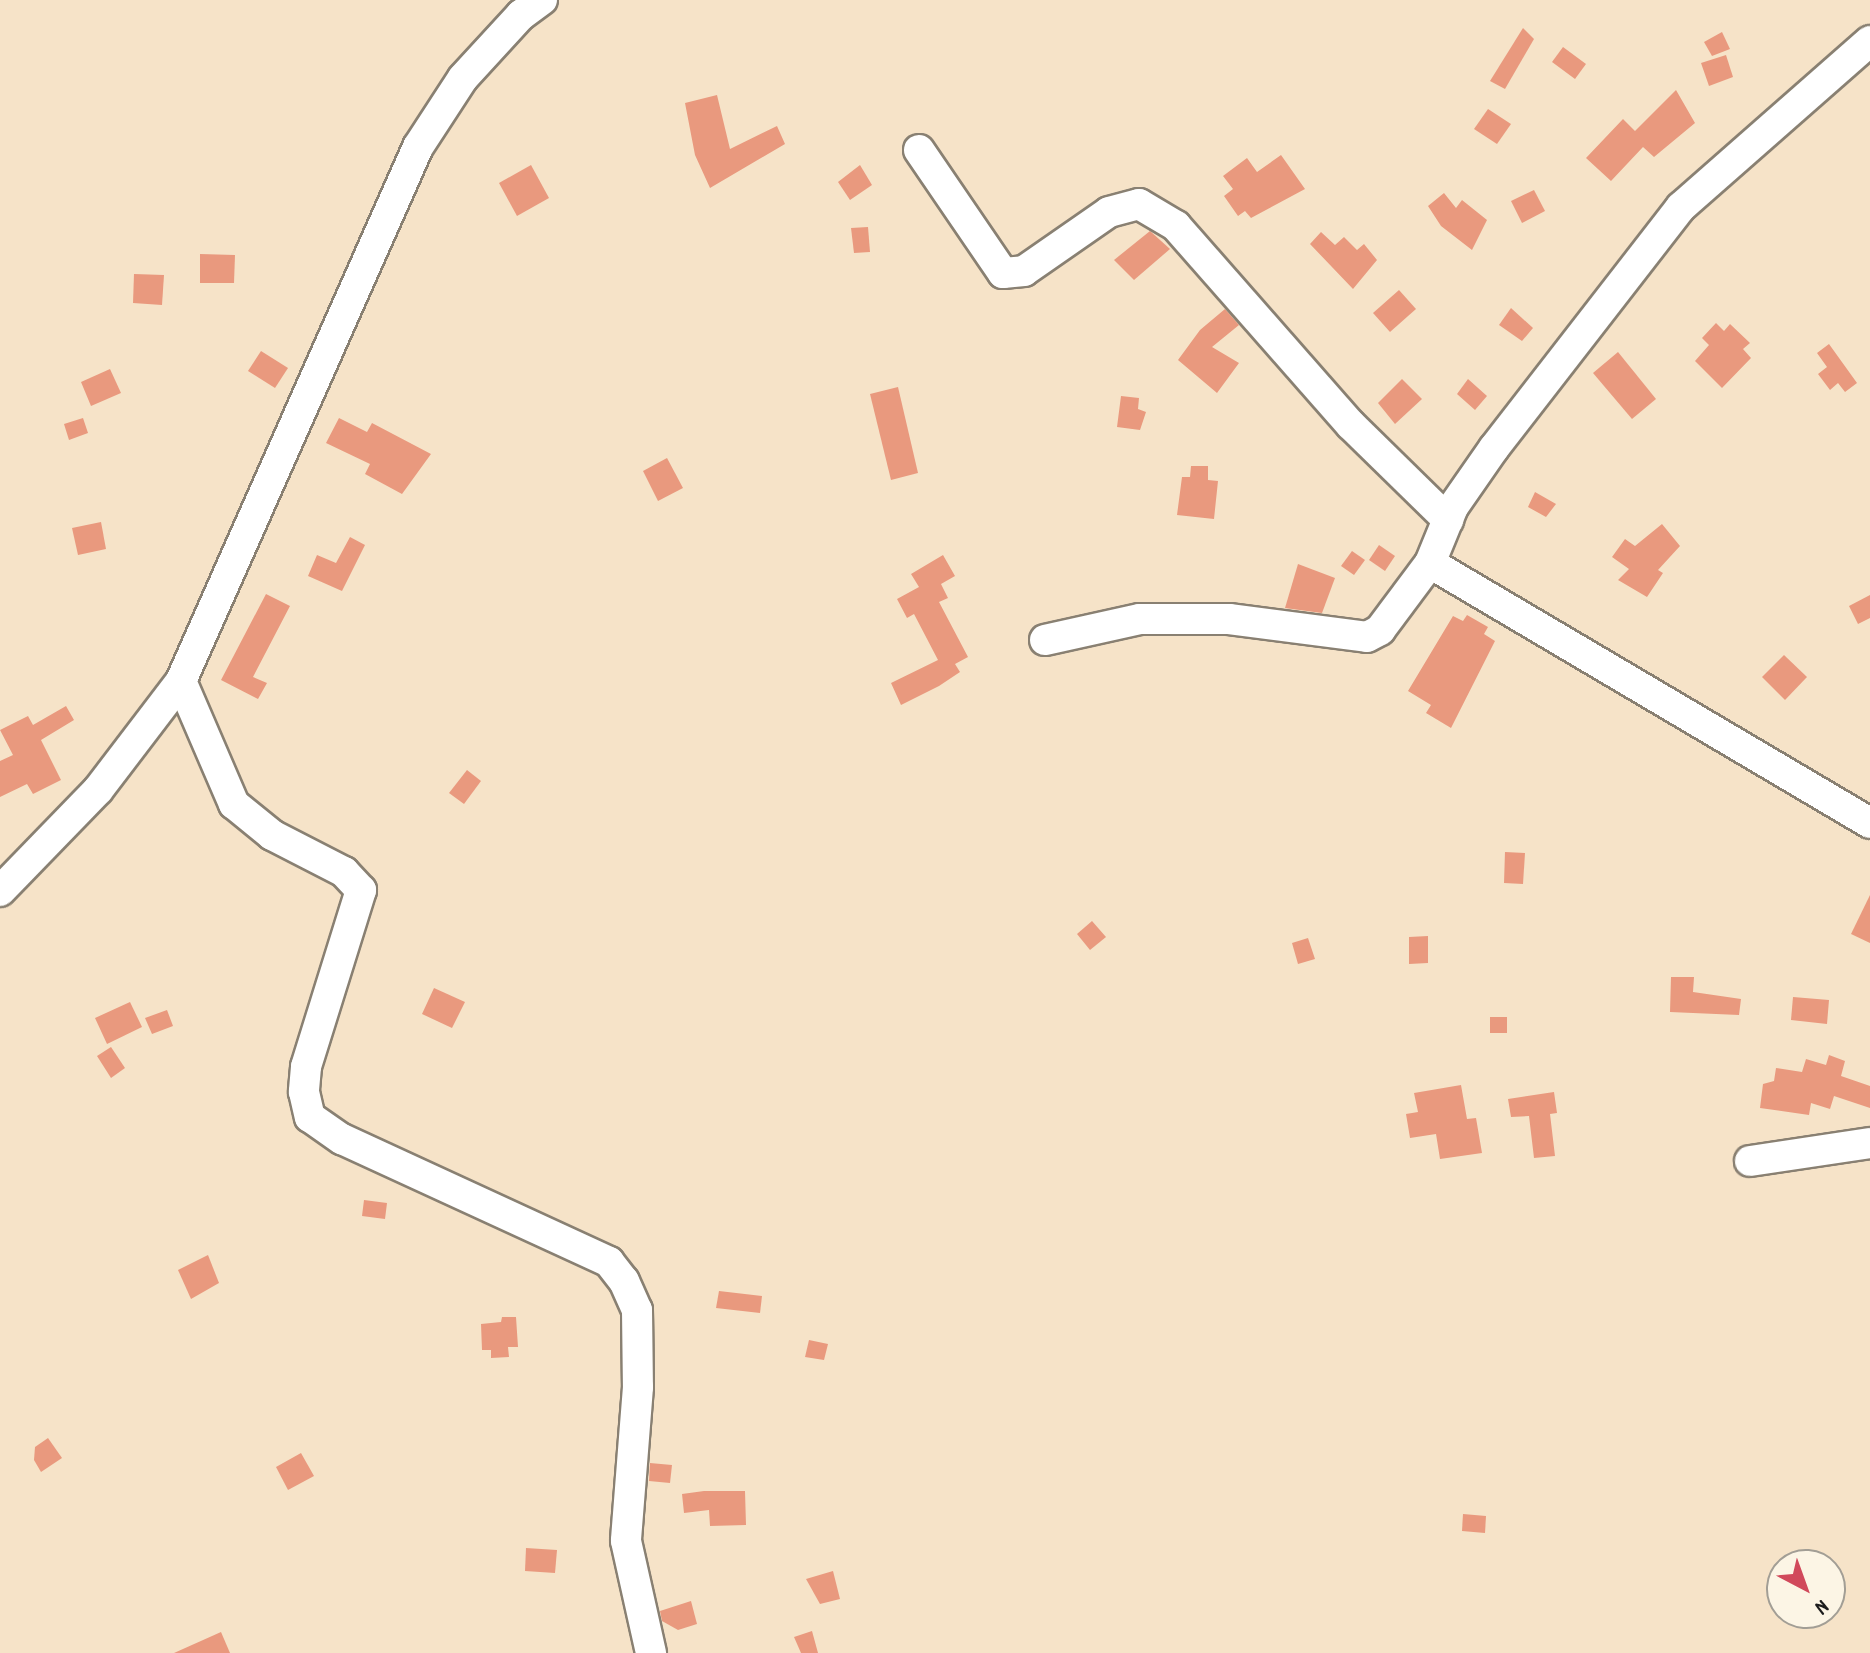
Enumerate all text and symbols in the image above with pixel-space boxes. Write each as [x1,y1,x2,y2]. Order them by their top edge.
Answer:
north arrow [1766,1549,1846,1629]
text: N [1806,1591,1835,1621]

